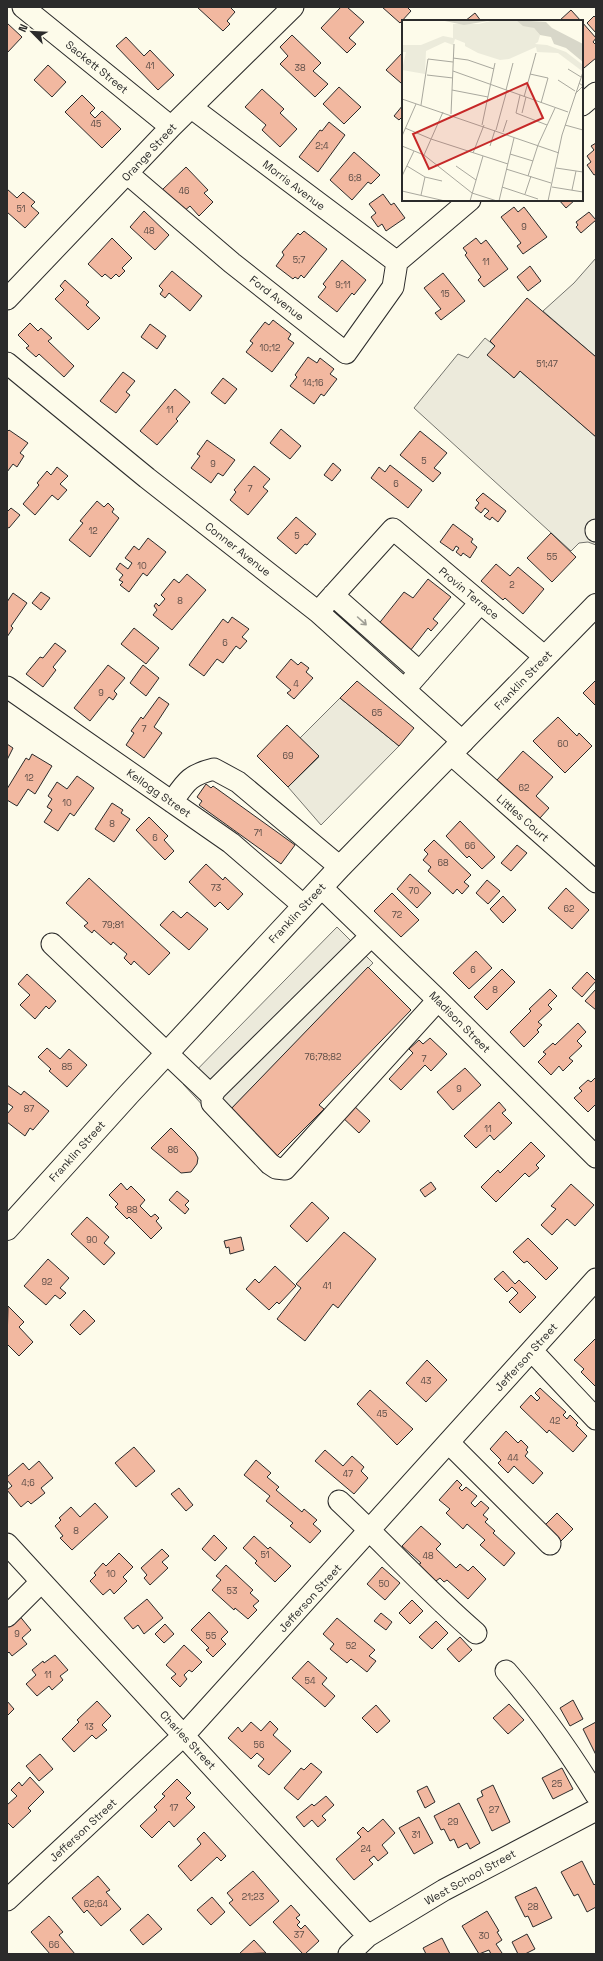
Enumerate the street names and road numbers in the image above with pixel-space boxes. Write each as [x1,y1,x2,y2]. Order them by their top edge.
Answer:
street label: Sackett Street [63,37,131,97]
street label: Orange Street [119,120,179,184]
street label: Morris Avenue [260,157,328,213]
street label: Ford Avenue [247,272,307,324]
street label: Conner Avenue [202,519,274,579]
street label: Provin Terrace [436,564,502,622]
street label: Franklin Street [491,647,555,713]
street label: Kellogg Street [124,766,194,820]
street label: Littles Court [494,791,552,845]
street label: Franklin Street [265,880,329,946]
street label: Madison Street [426,988,494,1056]
street label: Franklin Street [46,1118,108,1184]
street label: Jefferson Street [492,1320,560,1394]
street label: Jefferson Street [276,1561,344,1635]
street label: Charles Street [157,1708,219,1772]
street label: Jefferson Street [46,1795,120,1865]
street label: West School Street [422,1846,518,1908]

